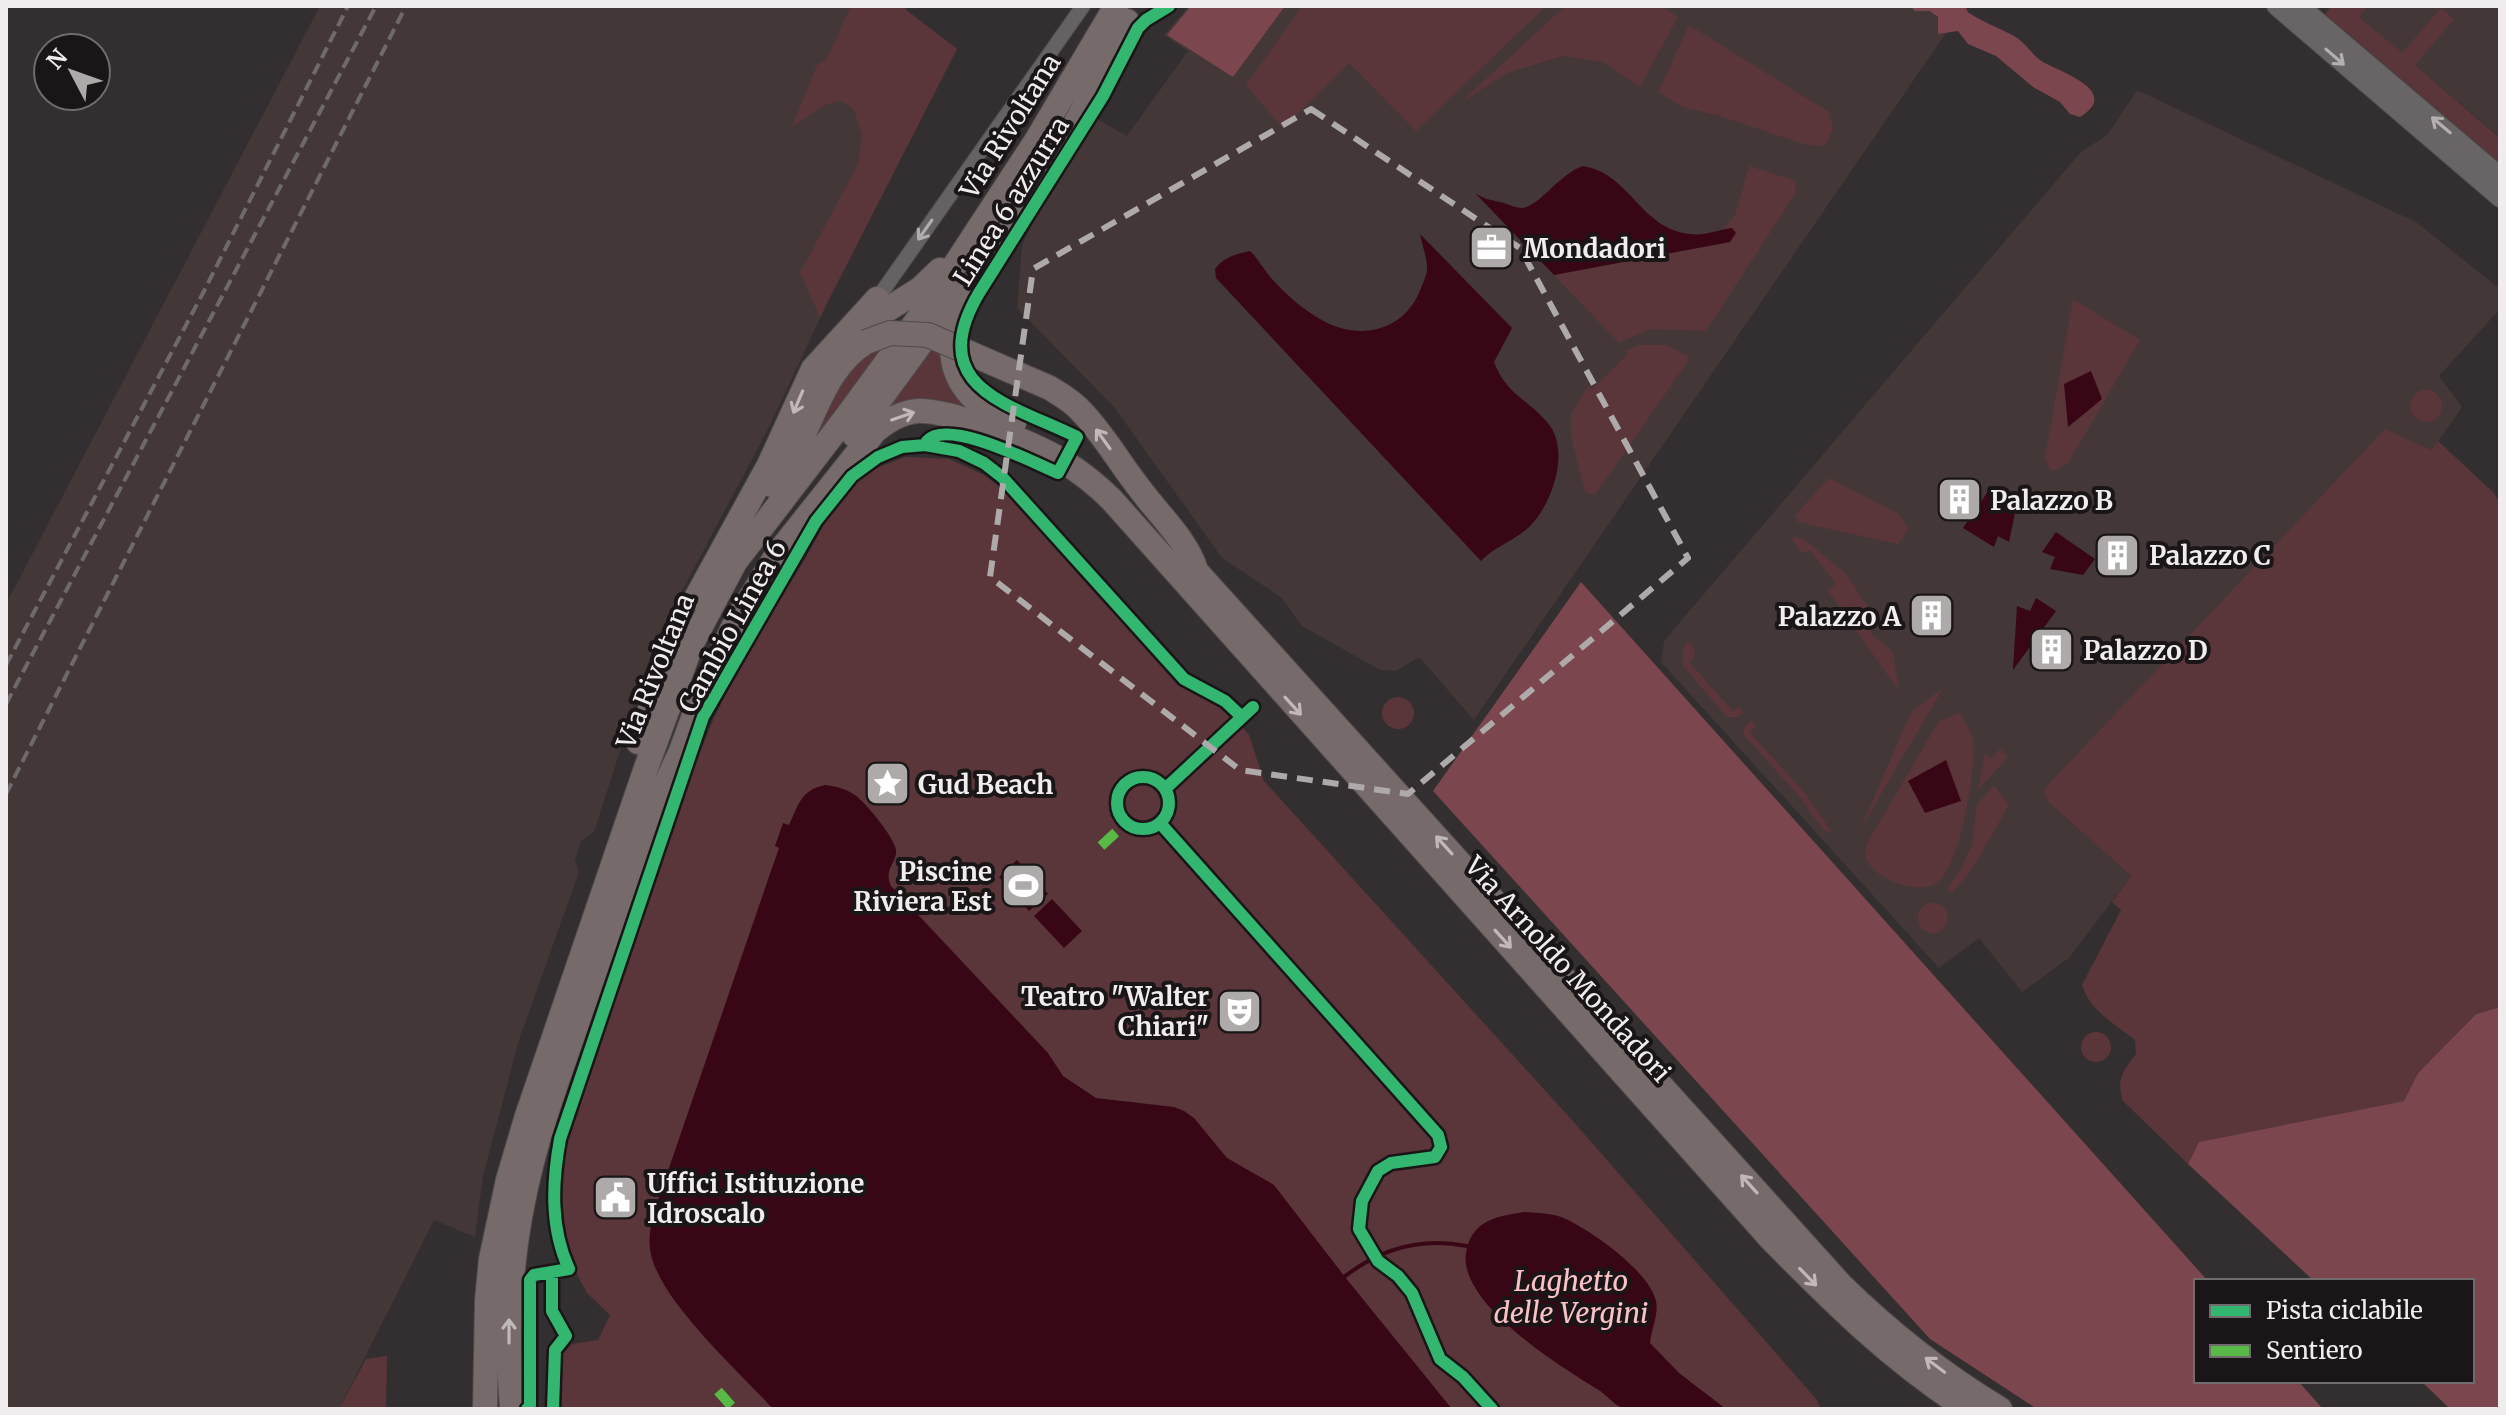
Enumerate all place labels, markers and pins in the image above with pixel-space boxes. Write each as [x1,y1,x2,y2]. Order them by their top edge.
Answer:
office icon: Mondadori [1468,224,1516,272]
place label: Mondadori [1523,232,1666,265]
building icon: Palazzo B [1935,476,1983,524]
place label: Palazzo B [1990,484,2113,517]
building icon: Palazzo C [2094,531,2142,579]
place label: Palazzo C [2149,539,2271,572]
building icon: Palazzo A [1908,592,1956,640]
place label: Palazzo A [1778,600,1902,633]
building icon: Palazzo D [2028,626,2076,674]
place label: Palazzo D [2083,634,2208,667]
place icon: Gud Beach [863,760,911,808]
place label: Gud Beach [918,768,1053,801]
place label: Piscine Riviera Est [853,855,993,918]
sports icon: Piscine Riviera Est [999,862,1047,910]
place label: Teatro "Walter Chiari" [1021,980,1209,1043]
theatre icon: Teatro "Walter Chiari" [1216,987,1264,1035]
place label: Uffici Istituzione Idroscalo [647,1167,864,1230]
public building icon: Uffici Istituzione Idroscalo [592,1174,640,1222]

